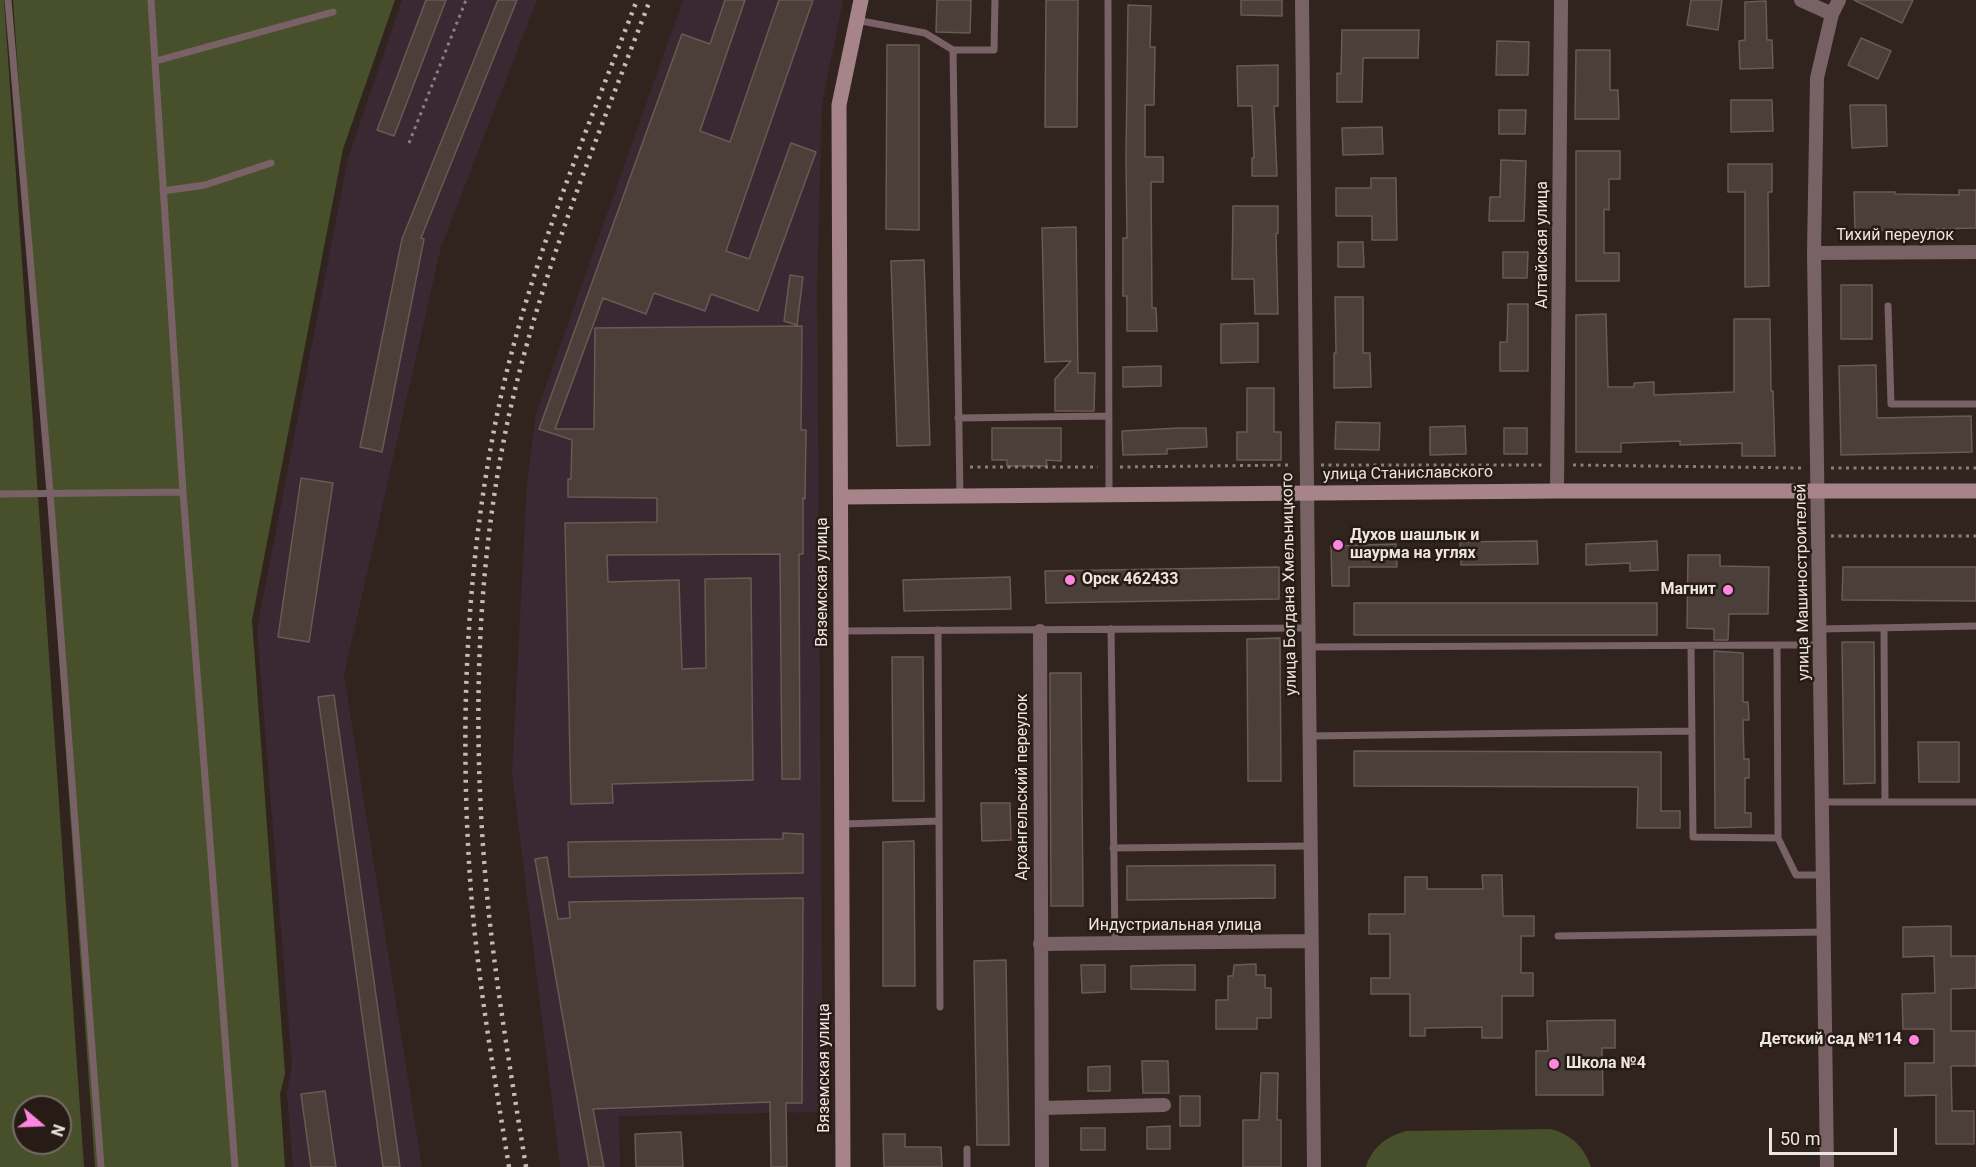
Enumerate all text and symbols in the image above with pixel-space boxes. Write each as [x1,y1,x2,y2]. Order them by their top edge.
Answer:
street label: Алтайская улица [1533,181,1553,309]
street label: Тихий переулок [1836,226,1954,246]
street label: улица Станиславского [1323,463,1493,485]
street label: улица Богдана Хмельницкого [1278,472,1302,696]
street label: улица Машиностроителей [1792,483,1814,681]
street label: Вяземская улица [813,517,833,647]
place label: Духов шашлык и шаурма на углях [1350,526,1479,564]
marker: Духов шашлык и шаурма на углях [1331,538,1345,552]
place label: Орск 462433 [1082,570,1178,590]
marker: Орск 462433 [1063,573,1077,587]
place label: Магнит [1660,580,1716,600]
marker: Магнит [1721,583,1735,597]
street label: Архангельский переулок [1013,694,1033,880]
street label: Индустриальная улица [1088,916,1262,936]
street label: Вяземская улица [815,1003,835,1133]
place label: Детский сад №114 [1760,1030,1902,1050]
marker: Детский сад №114 [1907,1033,1921,1047]
place label: Школа №4 [1566,1054,1646,1074]
marker: Школа №4 [1547,1057,1561,1071]
north arrow [12,1095,72,1155]
scale bar [1772,1116,1900,1154]
text: N [47,1122,68,1139]
text: 50 m [1780,1128,1820,1149]

